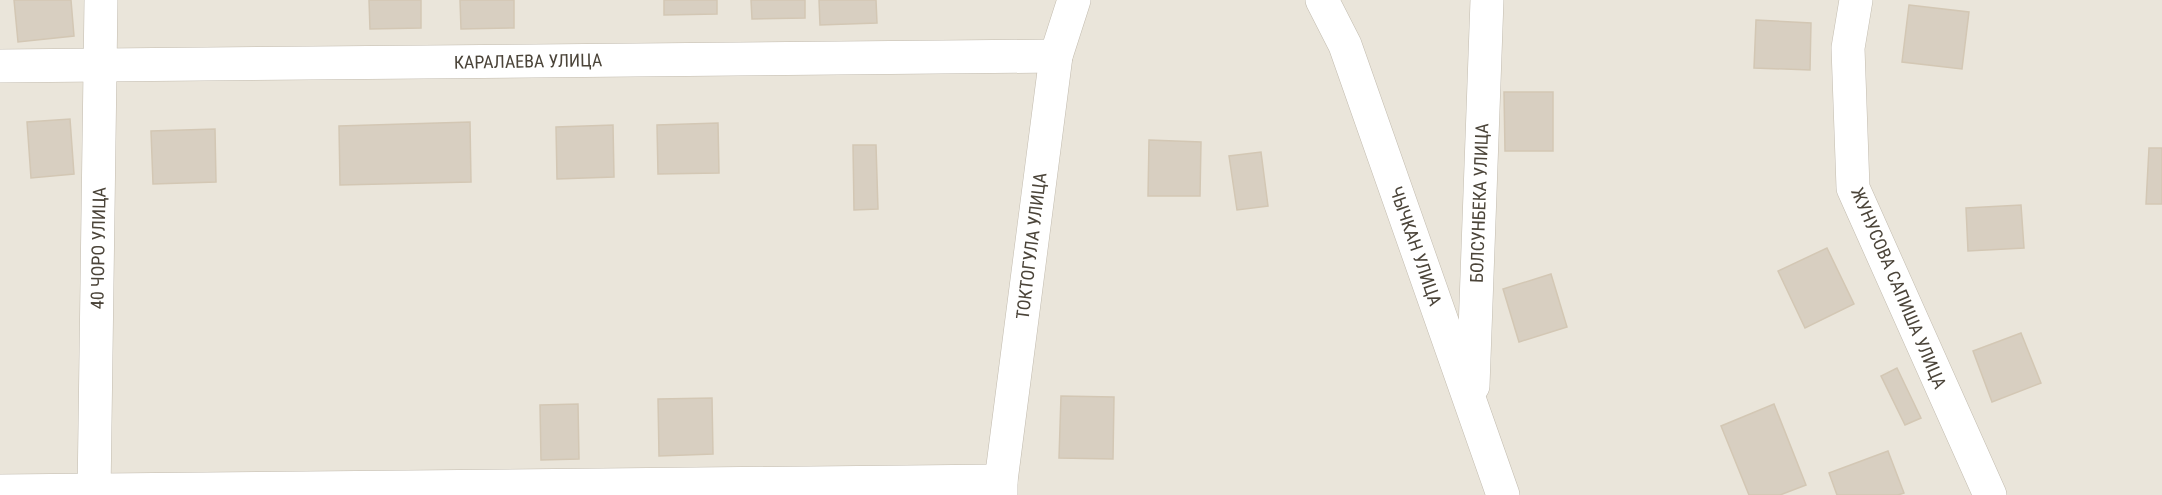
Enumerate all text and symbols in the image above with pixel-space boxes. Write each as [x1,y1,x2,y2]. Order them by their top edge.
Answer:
street label: КАРАЛАЕВА УЛИЦА [454,49,603,73]
street label: БОЛСУНБЕКА УЛИЦА [1466,122,1492,283]
street label: ТОКТОГУЛА УЛИЦА [1012,171,1050,321]
street label: ЧЫЧКАН УЛИЦА [1386,184,1446,309]
street label: ЖУНУСОВА САПИША УЛИЦА [1847,184,1951,392]
street label: 40 ЧОРО УЛИЦА [86,186,110,309]

